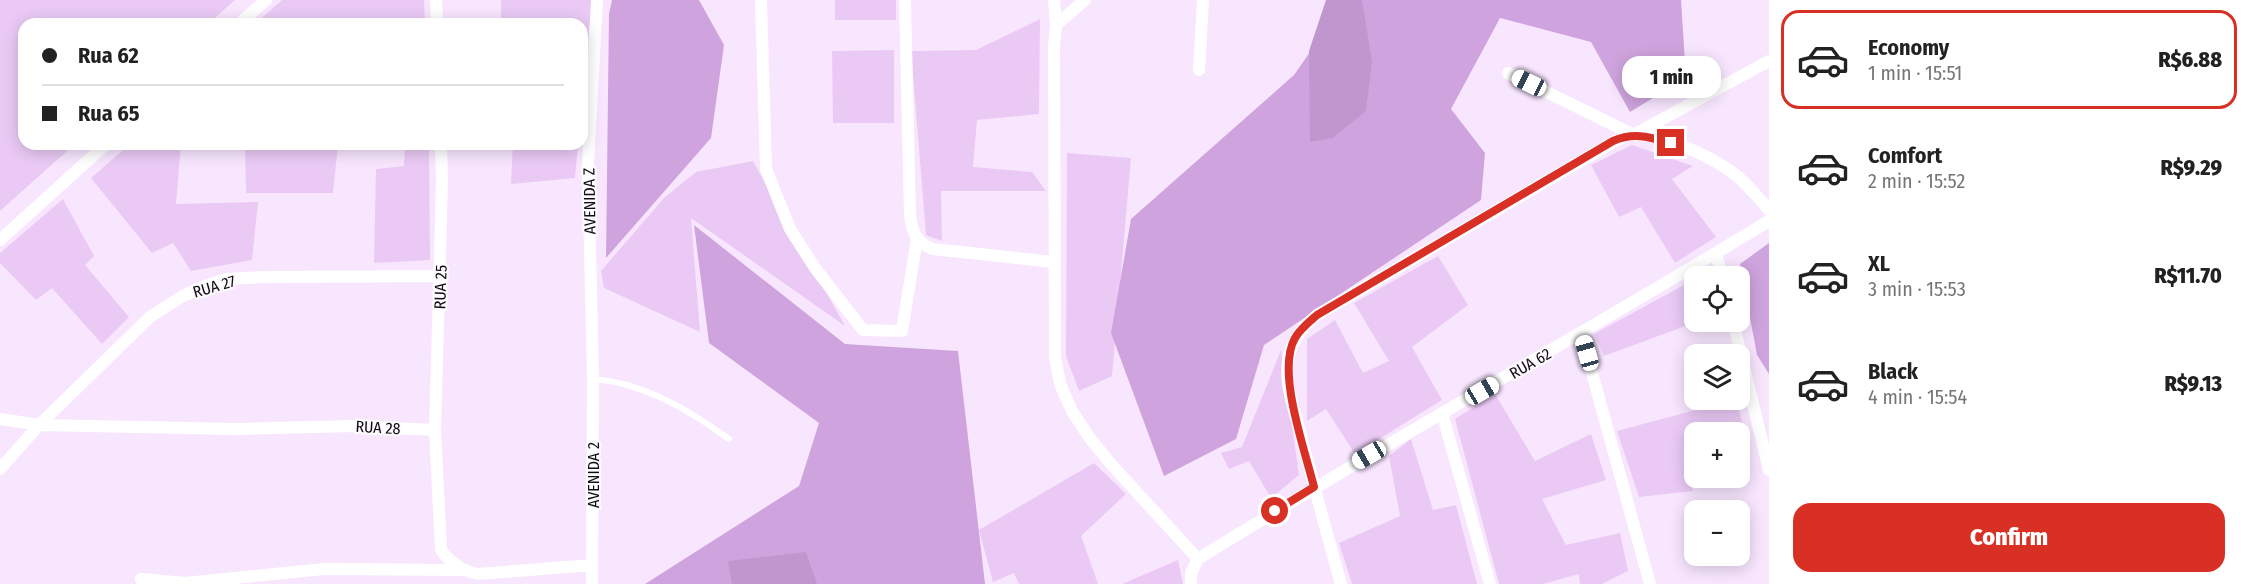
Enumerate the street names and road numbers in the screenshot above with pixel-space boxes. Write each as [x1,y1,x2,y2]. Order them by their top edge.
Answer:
street label: AVENIDA Z [579,168,600,234]
street label: RUA 25 [430,264,451,310]
street label: RUA 27 [191,271,238,302]
street label: RUA 62 [1506,344,1554,383]
street label: RUA 28 [355,417,401,438]
street label: AVENIDA 2 [584,442,603,508]

